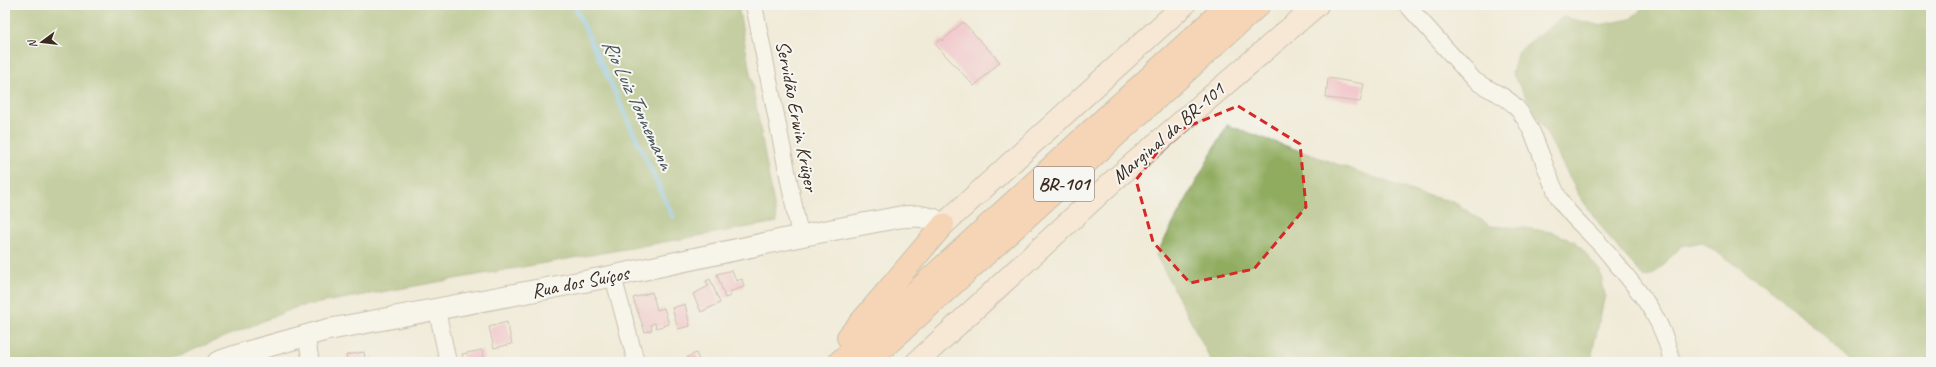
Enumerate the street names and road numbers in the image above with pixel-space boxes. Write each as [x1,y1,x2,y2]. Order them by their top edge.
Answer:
street label: Servidão Erwin Krüger [770,39,824,195]
street label: Marginal da BR-101 [1106,76,1231,189]
road number: BR-101 [1034,167,1094,201]
street label: Rua dos Suíços [529,260,633,304]

